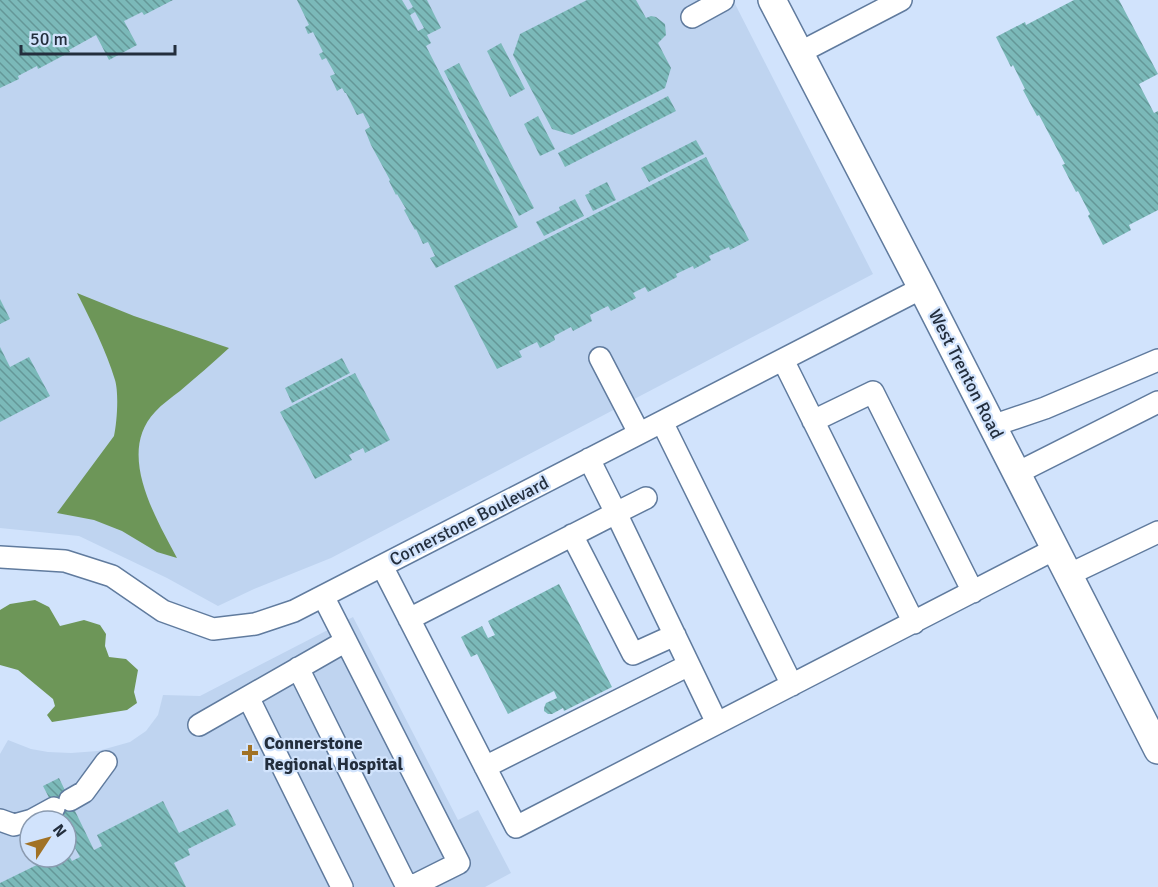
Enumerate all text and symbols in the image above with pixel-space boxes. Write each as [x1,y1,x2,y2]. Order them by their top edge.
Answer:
scale bar [21,18,176,56]
text: 50 m [30,28,68,50]
street label: West Trenton Road [924,305,1008,443]
street label: Cornerstone Boulevard [386,471,552,571]
place label: Connerstone Regional Hospital [264,732,403,775]
marker: Connerstone Regional Hospital [241,744,259,762]
north arrow [18,809,78,869]
text: N [48,820,71,841]

